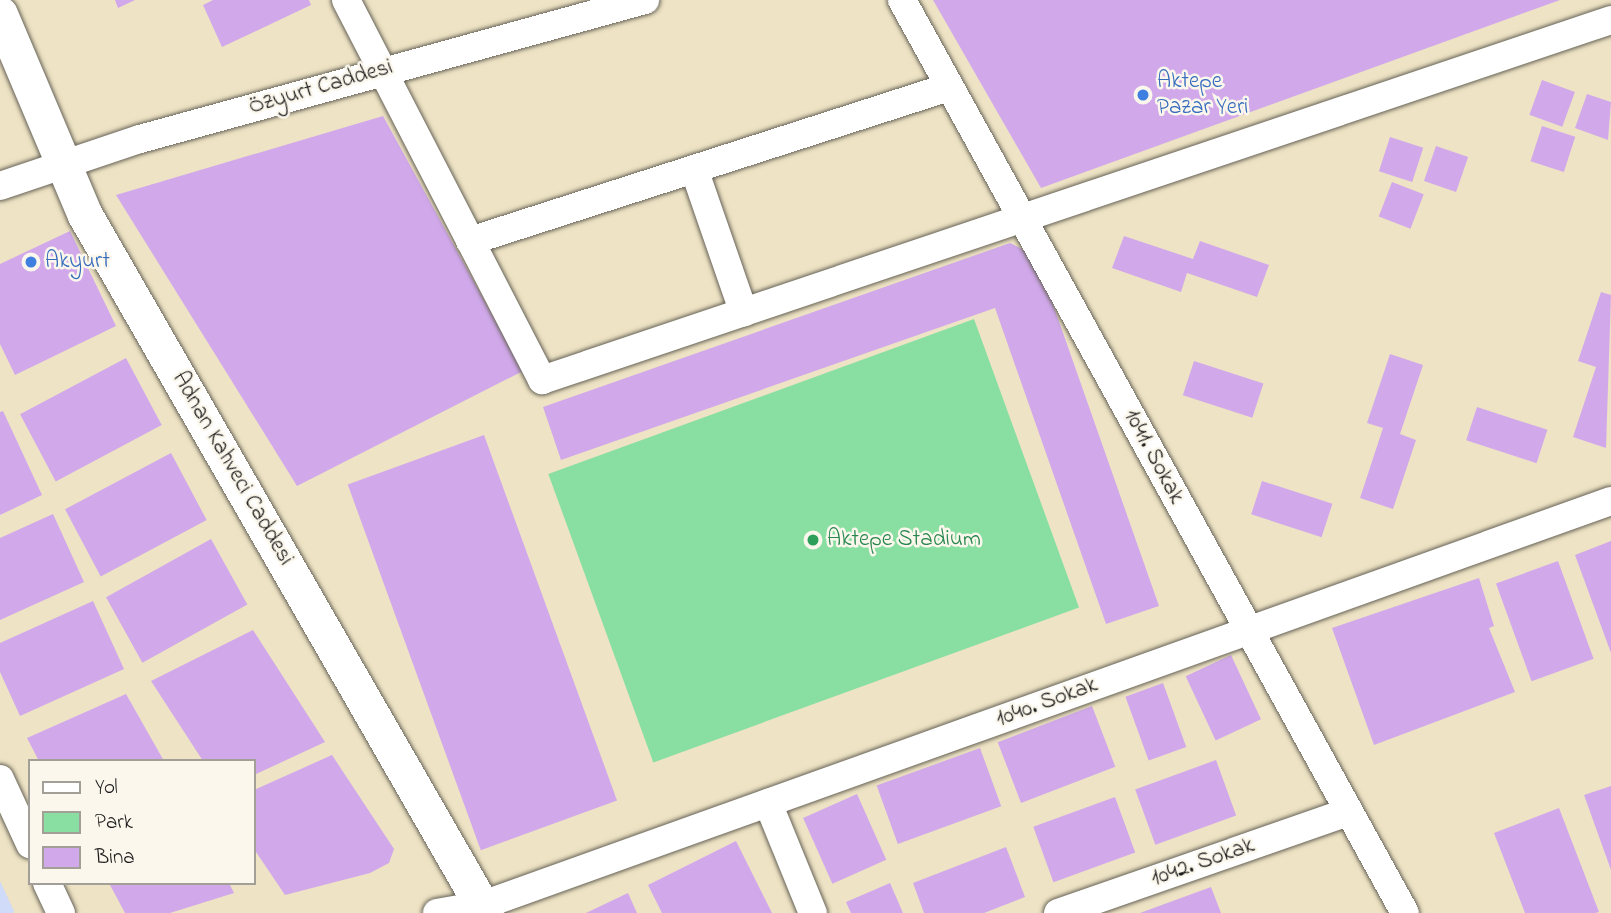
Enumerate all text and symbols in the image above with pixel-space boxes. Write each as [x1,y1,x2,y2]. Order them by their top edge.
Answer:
street label: Özyurt Caddesi [246,54,396,122]
place label: Aktepe Pazar Yeri [1157,68,1248,122]
marker: Aktepe Pazar Yeri [1135,87,1151,103]
place label: Akyurt [45,248,110,276]
marker: Akyurt [23,254,39,270]
street label: Adnan Kahveci Caddesi [165,367,299,571]
street label: 1041. Sokak [1117,405,1189,509]
place label: Aktepe Stadium [827,526,981,554]
marker: Aktepe Stadium [805,532,821,548]
street label: 1040. Sokak [993,672,1101,734]
legend [28,759,256,885]
text: Yol [95,773,118,803]
text: Park [95,808,133,838]
street label: 1042. Sokak [1148,833,1258,893]
text: Bina [95,843,135,873]

